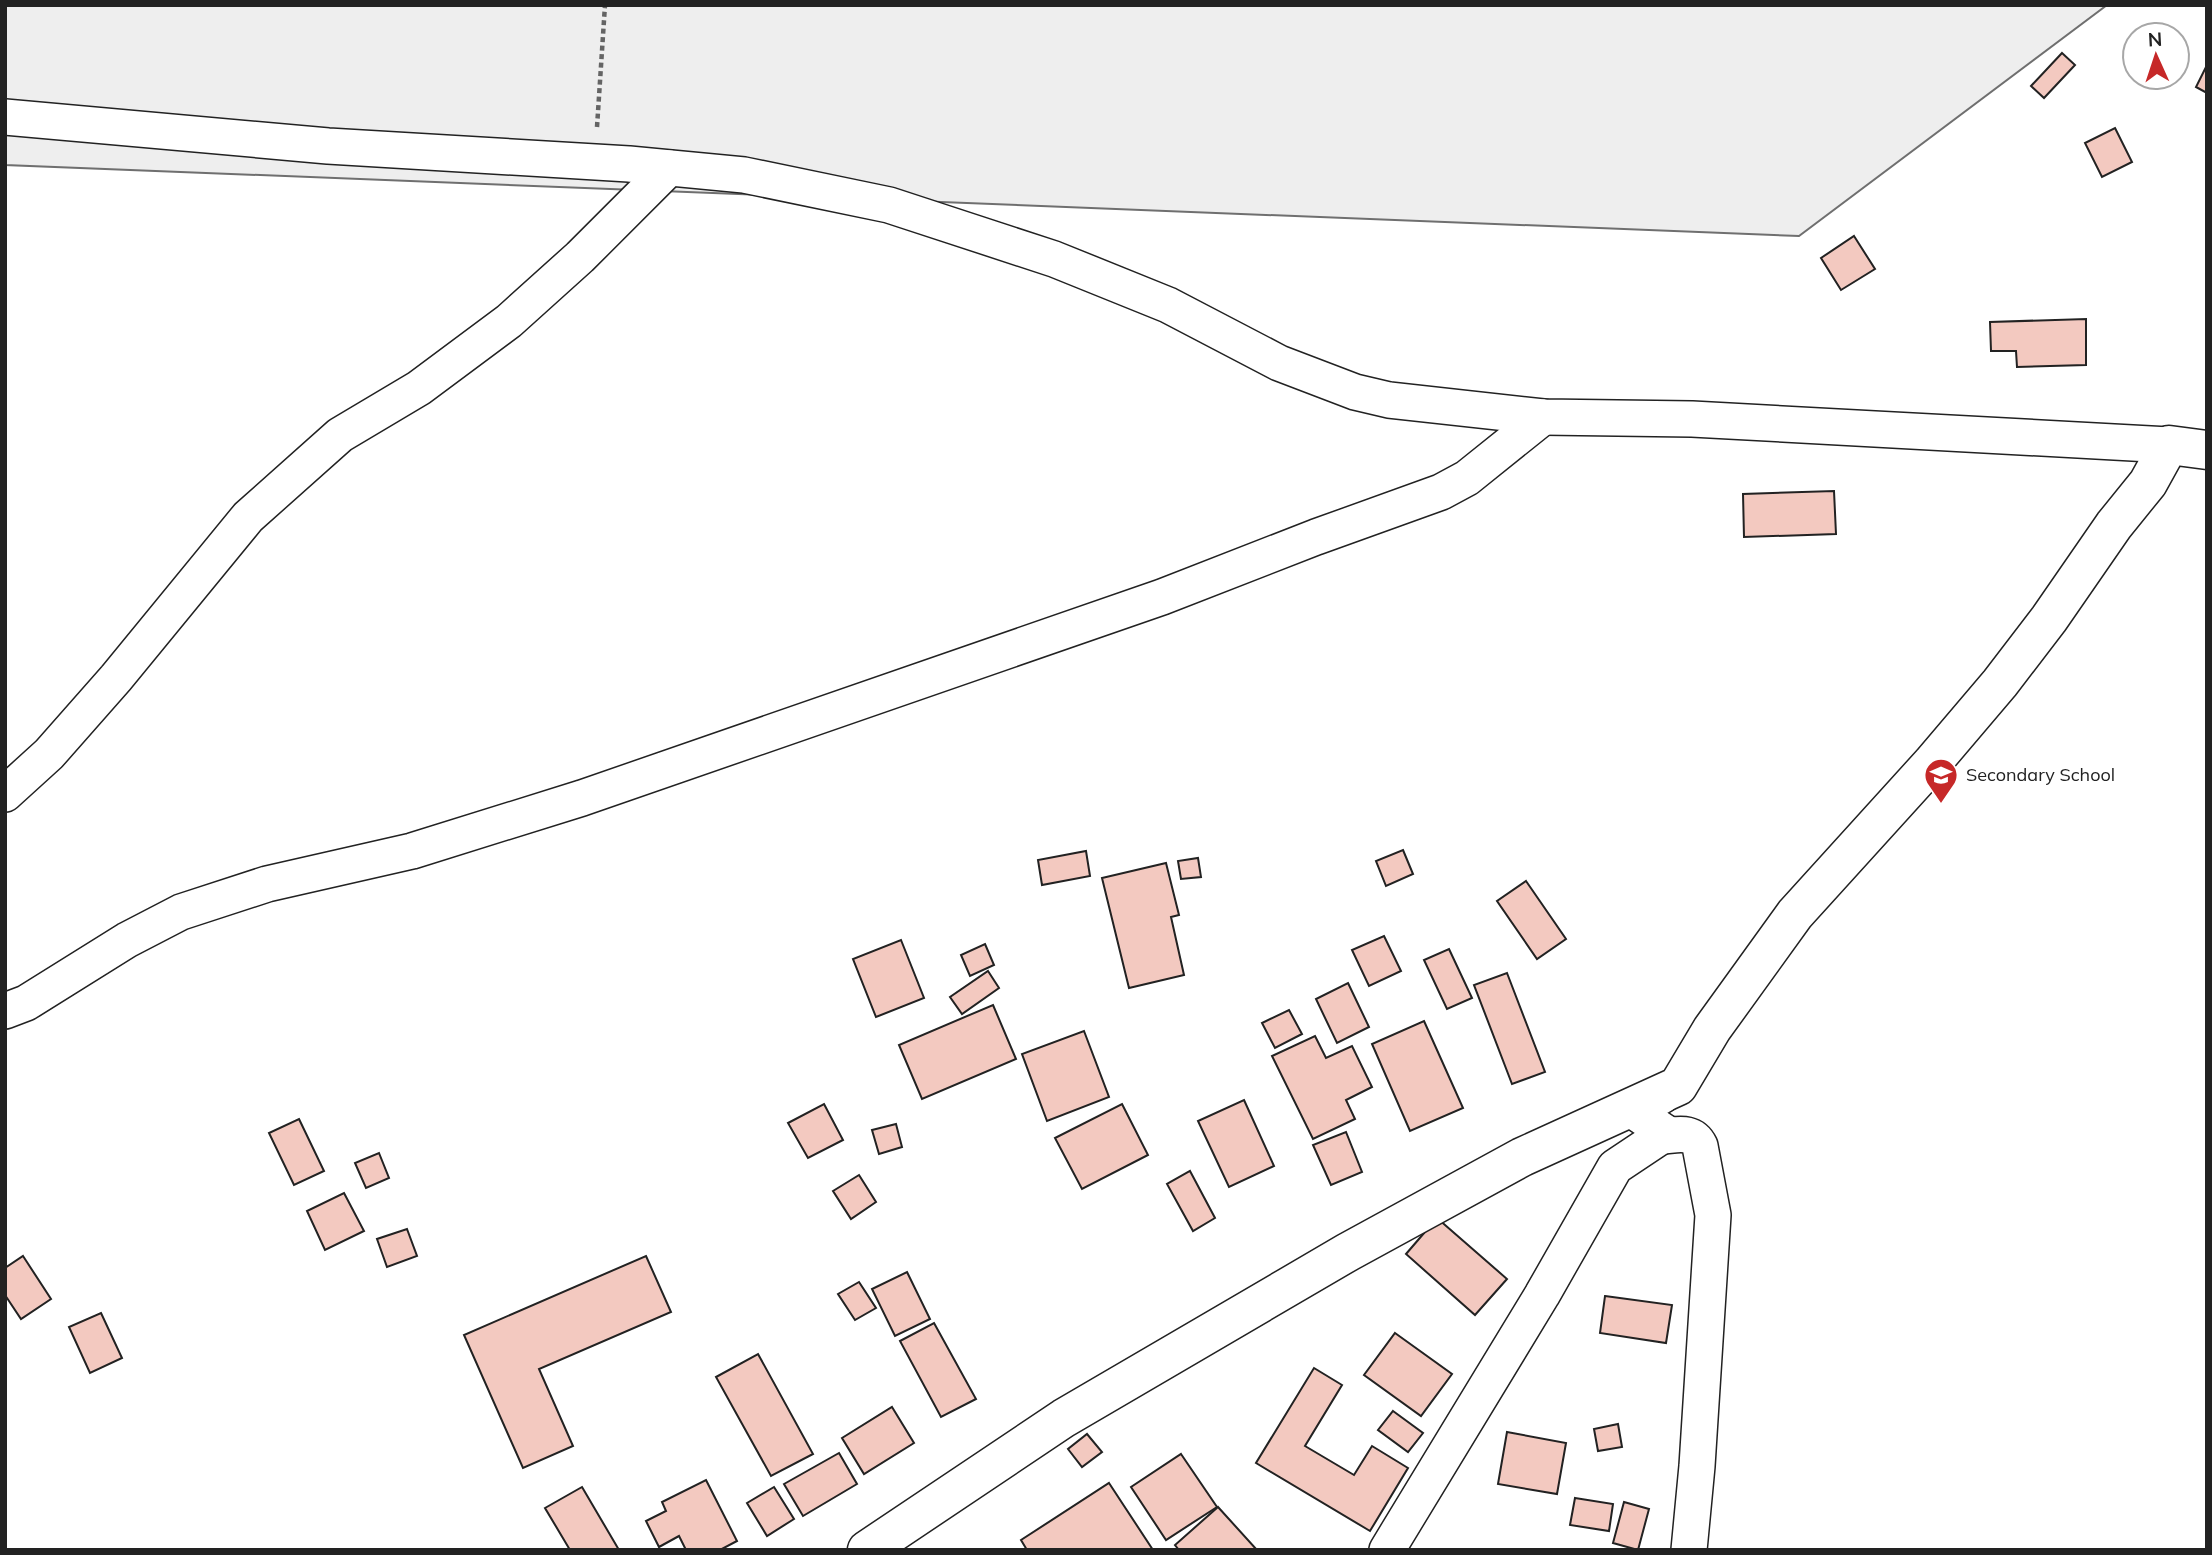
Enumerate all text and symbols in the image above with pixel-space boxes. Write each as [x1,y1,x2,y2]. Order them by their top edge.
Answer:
north arrow [2121,21,2191,91]
text: N [2147,27,2163,51]
school or university icon: Secondary School [1922,756,1960,805]
place label: Secondary School [1966,763,2115,786]

